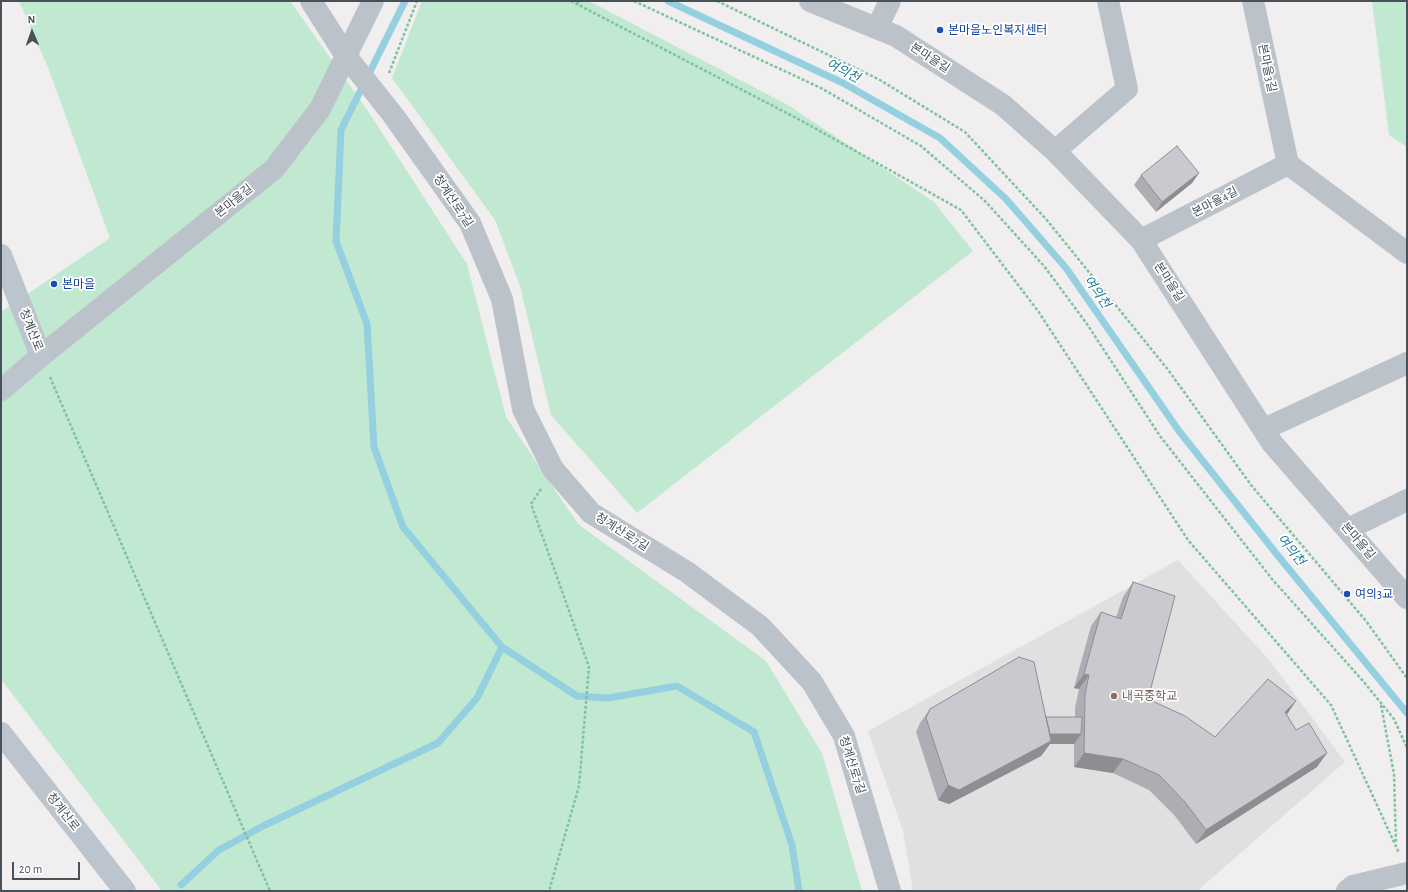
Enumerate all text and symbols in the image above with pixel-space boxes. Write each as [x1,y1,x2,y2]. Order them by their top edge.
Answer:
north arrow [12,12,52,52]
text: N [28,14,36,25]
place label: 본마을노인복지센터 [948,23,1047,37]
marker: 본마을노인복지센터 [935,25,945,35]
street label: 본마을길 [908,40,952,76]
street label: 본마을3길 [1255,42,1279,94]
water label: 여의천 [823,56,863,86]
street label: 청계산로7길 [430,172,476,230]
street label: 본마을길 [212,182,256,220]
street label: 본마을4길 [1190,184,1240,220]
street label: 본마을길 [1151,260,1187,304]
water label: 여의천 [1080,273,1114,311]
place label: 본마을 [62,277,95,291]
marker: 본마을 [49,279,59,289]
street label: 청계산로 [16,307,46,353]
street label: 청계산로7길 [593,510,651,554]
street label: 본마을길 [1338,520,1378,562]
water label: 여의천 [1274,531,1308,569]
place label: 여의3교 [1355,587,1393,601]
marker: 여의3교 [1342,589,1352,599]
place label: 내곡중학교 [1122,689,1177,703]
marker: 내곡중학교 [1109,691,1119,701]
street label: 청계산로7길 [836,734,868,796]
street label: 청계산로 [44,790,82,834]
scale bar [14,854,82,880]
text: 20 m [19,863,42,875]

